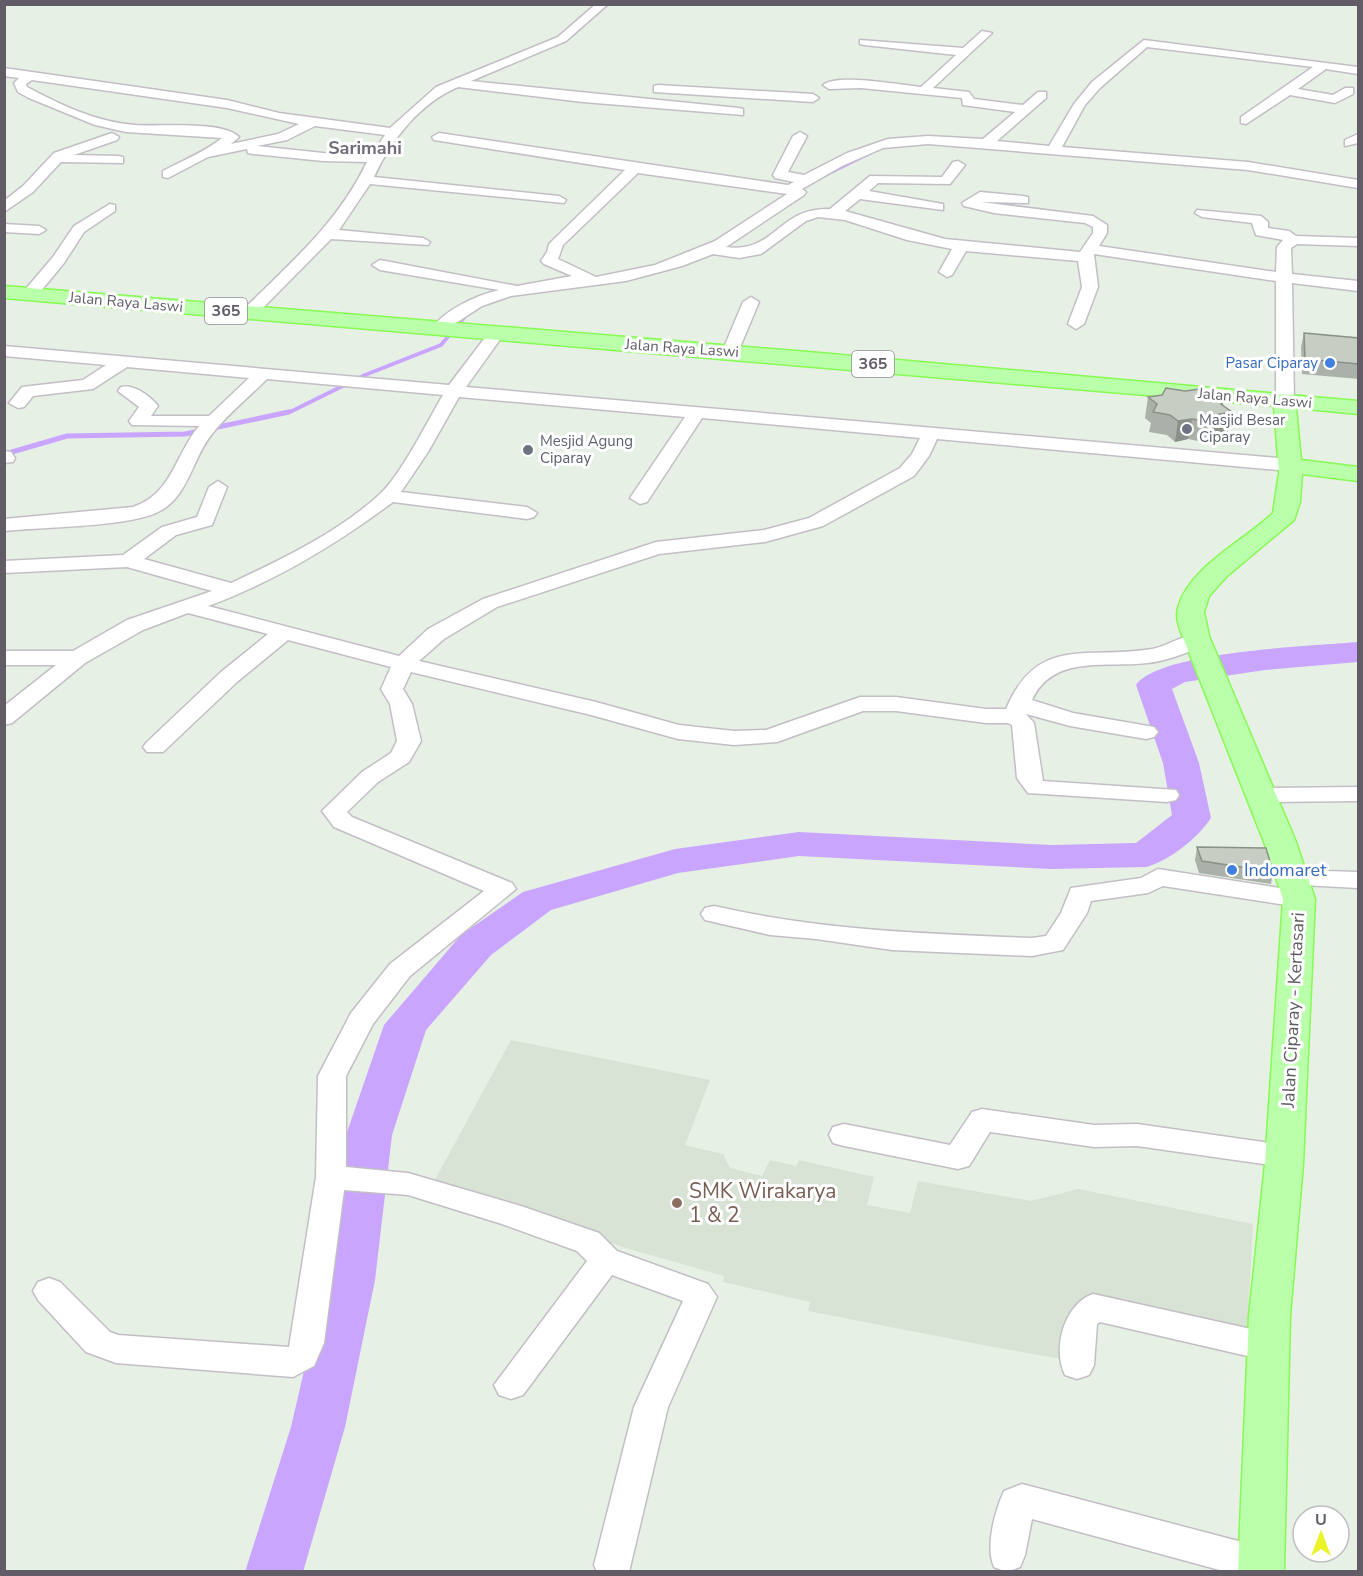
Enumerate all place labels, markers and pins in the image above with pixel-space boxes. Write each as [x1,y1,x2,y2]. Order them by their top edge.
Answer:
place label: Pasar Ciparay [1225,353,1318,373]
marker: Pasar Ciparay [1323,356,1337,370]
place label: Masjid Besar Ciparay [1199,410,1286,447]
marker: Masjid Besar Ciparay [1180,422,1194,436]
place label: Mesjid Agung Ciparay [540,431,633,468]
marker: Mesjid Agung Ciparay [521,443,535,457]
place label: Indomaret [1244,858,1327,882]
marker: Indomaret [1225,863,1239,877]
place label: SMK Wirakarya 1 & 2 [689,1177,836,1229]
marker: SMK Wirakarya 1 & 2 [670,1196,684,1210]

